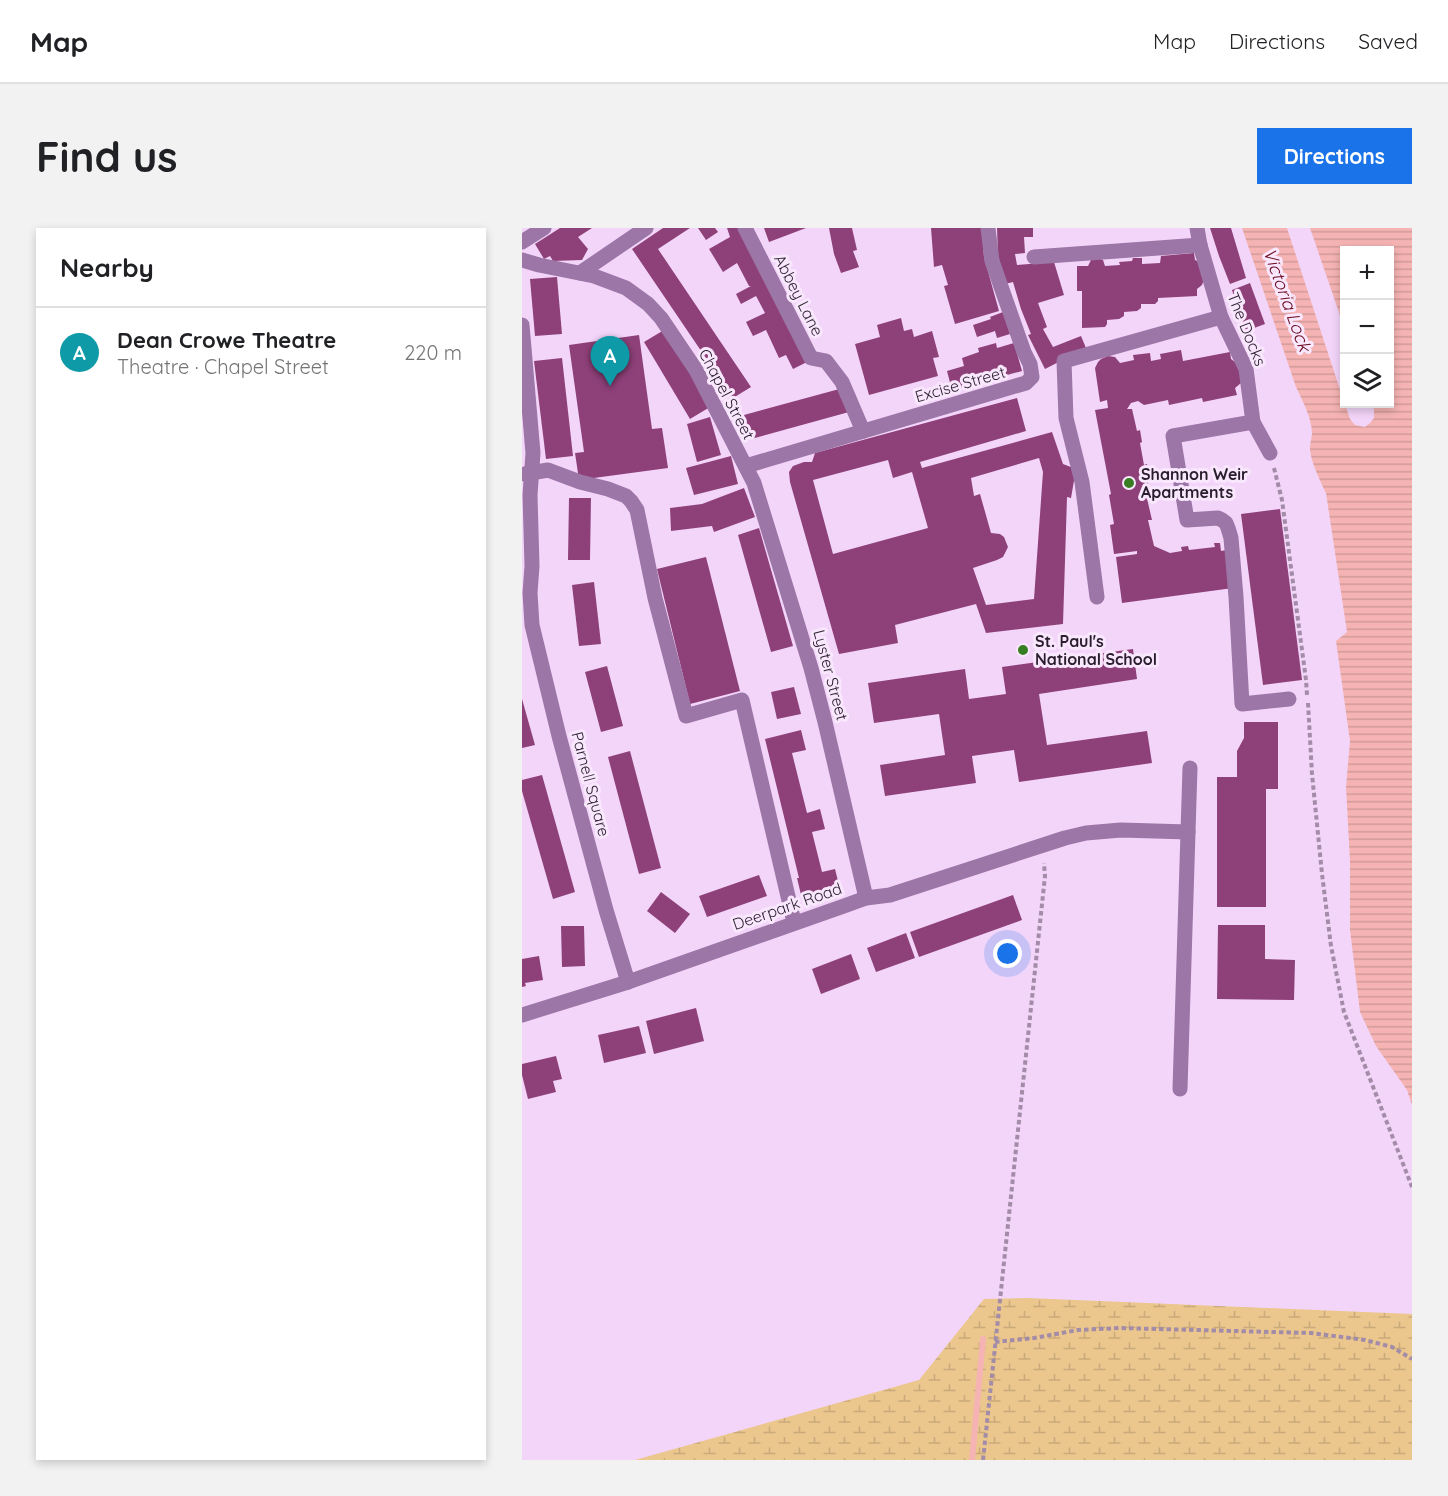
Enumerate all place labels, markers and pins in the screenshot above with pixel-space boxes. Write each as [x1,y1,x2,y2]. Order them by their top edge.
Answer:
pin: A [590,336,629,386]
place label: Shannon Weir Apartments [1141,464,1248,502]
marker: Shannon Weir Apartments [1122,476,1136,490]
place label: St. Paul's National School [1035,631,1157,669]
marker: St. Paul's National School [1016,643,1030,657]

